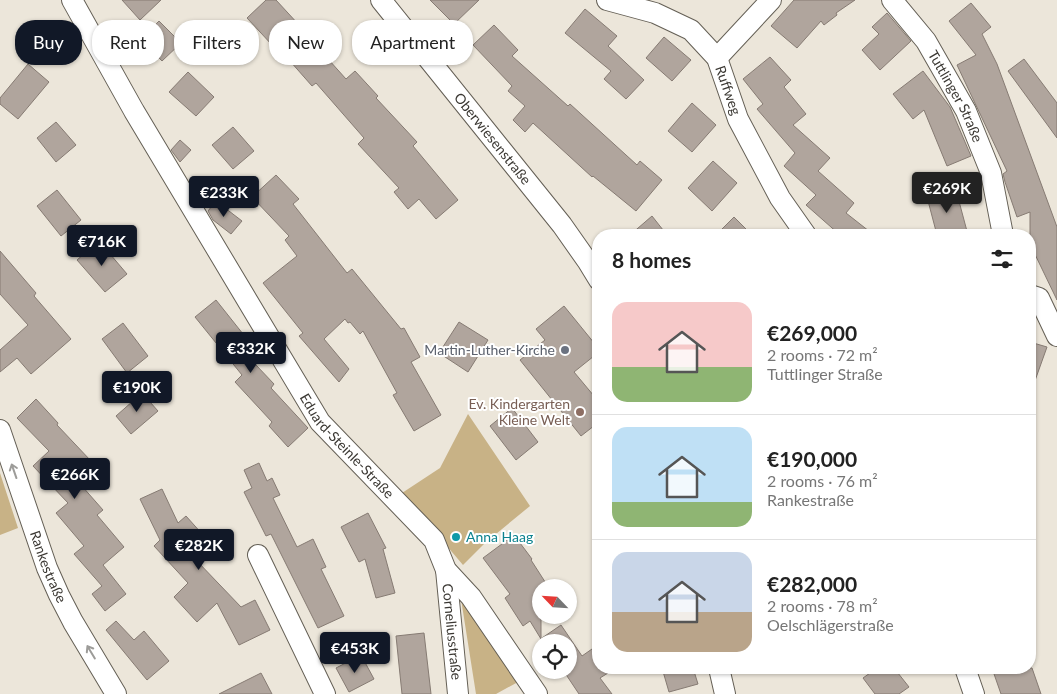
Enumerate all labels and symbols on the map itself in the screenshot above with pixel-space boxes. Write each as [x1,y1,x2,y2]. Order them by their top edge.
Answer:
street label: Tuttlinger Straße [925,47,987,144]
street label: Ruffweg [712,63,745,117]
street label: Oberwiesenstraße [451,89,535,188]
pin: €269K [912,172,982,214]
pin: €233K [189,176,259,218]
pin: €716K [67,224,137,267]
pin: €332K [216,332,286,374]
place label: Martin-Luther-Kirche [424,341,555,358]
marker: Martin-Luther-Kirche [559,344,571,356]
pin: €190K [102,370,172,413]
street label: Eduard-Steinle-Straße [297,390,398,502]
place label: Ev. Kindergarten Kleine Welt [468,395,570,428]
marker: Ev. Kindergarten Kleine Welt [574,406,586,418]
pin: €266K [40,458,110,500]
one-way arrow [9,464,18,480]
street label: Rankestraße [27,528,71,606]
pin: €282K [164,528,234,571]
place label: Anna Haag [466,528,533,545]
marker: Anna Haag [450,531,462,543]
north arrow [532,579,578,624]
street label: Corneliusstraße [439,583,466,681]
pin: €453K [320,632,390,674]
one-way arrow [86,646,96,660]

